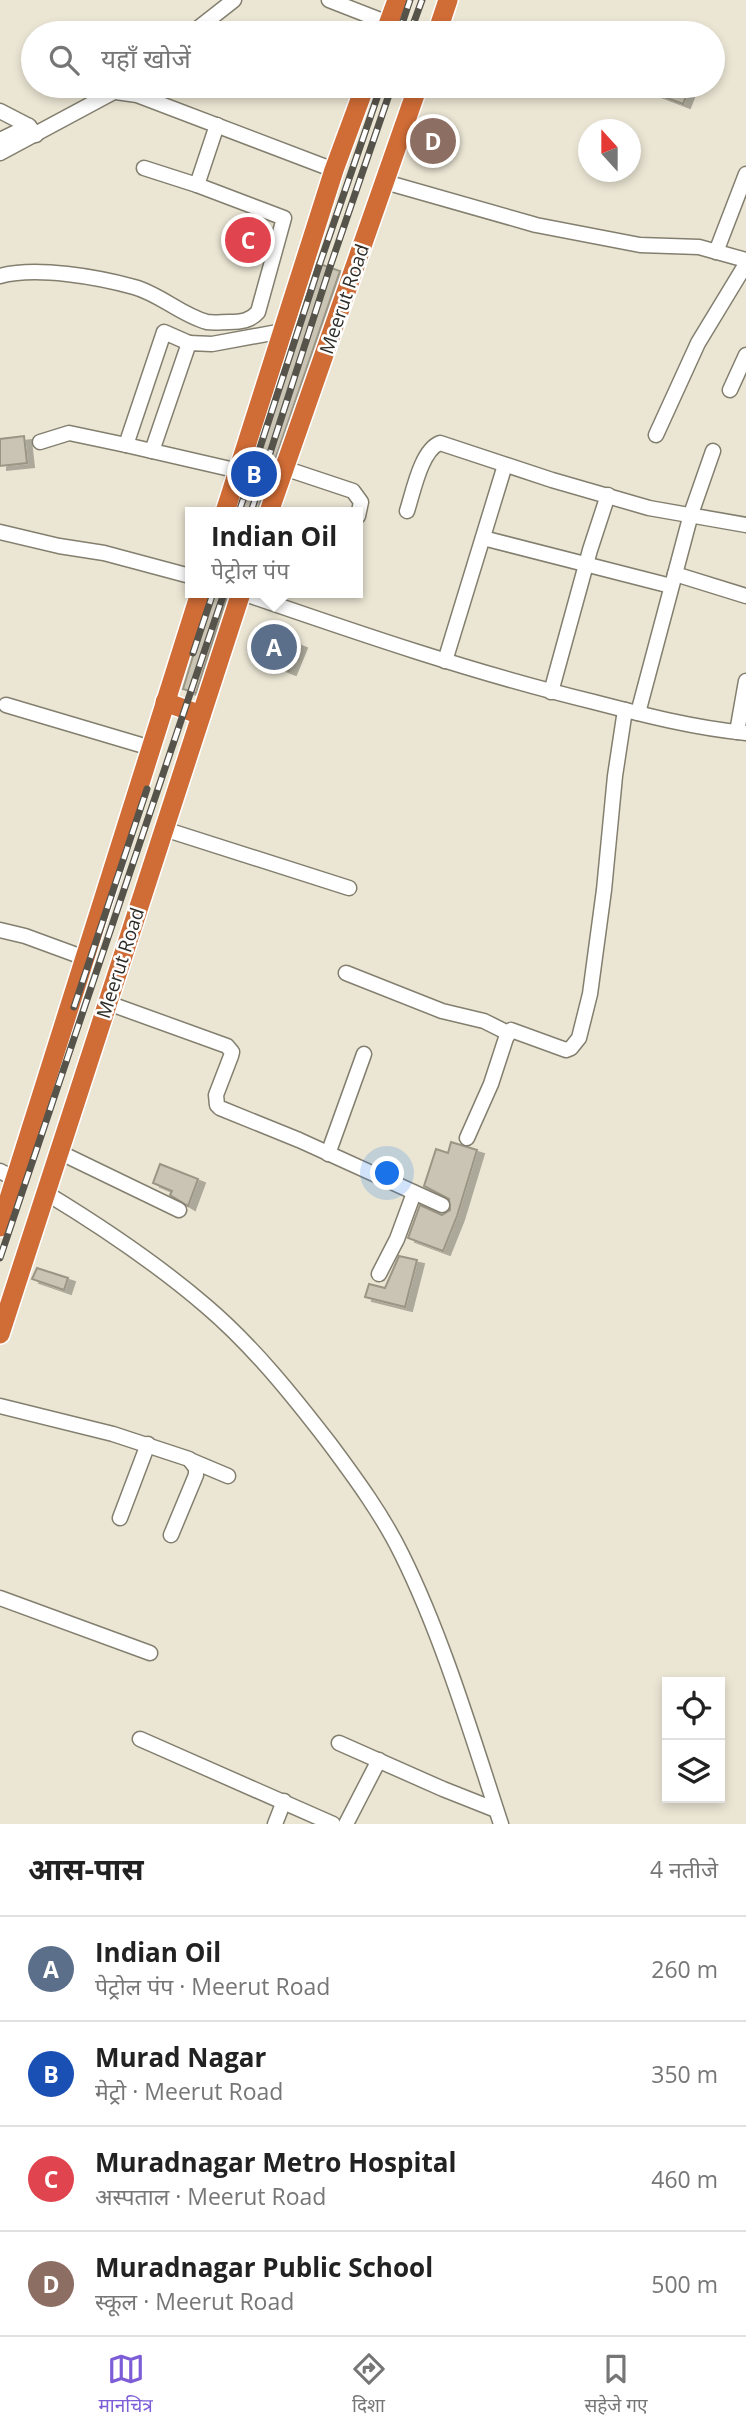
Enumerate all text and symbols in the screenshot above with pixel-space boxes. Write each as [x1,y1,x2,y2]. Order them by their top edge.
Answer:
search box [21,21,725,98]
text: यहाँ खोजें [101,40,191,76]
icon: search [45,41,83,79]
pin: D [410,115,456,167]
north arrow [578,119,641,182]
pin: C [225,214,271,266]
street label: Meerut Road [313,240,375,358]
pin: B [231,448,277,500]
popup [185,507,363,598]
text: Indian Oil [211,518,337,554]
text: पेट्रोल पंप [211,554,289,586]
pin: A [251,621,297,673]
street label: Meerut Road [90,904,150,1022]
your location [370,1156,404,1190]
map controls [662,1677,725,1803]
button: locate [662,1677,725,1740]
button: layers [662,1740,725,1803]
text: आस-पास [28,1848,144,1889]
text: 4 नतीजे [650,1853,718,1885]
text: Indian Oil [95,1934,221,1970]
text: A [43,1953,59,1985]
text: 260 m [651,1953,718,1985]
text: पेट्रोल पंप · Meerut Road [95,1970,330,2002]
text: Murad Nagar [95,2039,266,2075]
text: B [43,2058,59,2090]
text: 350 m [651,2058,718,2090]
text: मेट्रो · Meerut Road [95,2075,283,2107]
text: Muradnagar Metro Hospital [95,2144,456,2180]
text: C [44,2163,58,2195]
text: 460 m [651,2163,718,2195]
text: अस्पताल · Meerut Road [95,2180,326,2212]
text: Muradnagar Public School [95,2249,433,2285]
text: D [42,2268,60,2300]
text: 500 m [651,2268,718,2300]
text: स्कूल · Meerut Road [95,2285,294,2317]
tab: मानचित्र [98,2350,153,2420]
tab: दिशा [350,2350,388,2420]
tab: सहेजे गए [584,2350,648,2420]

